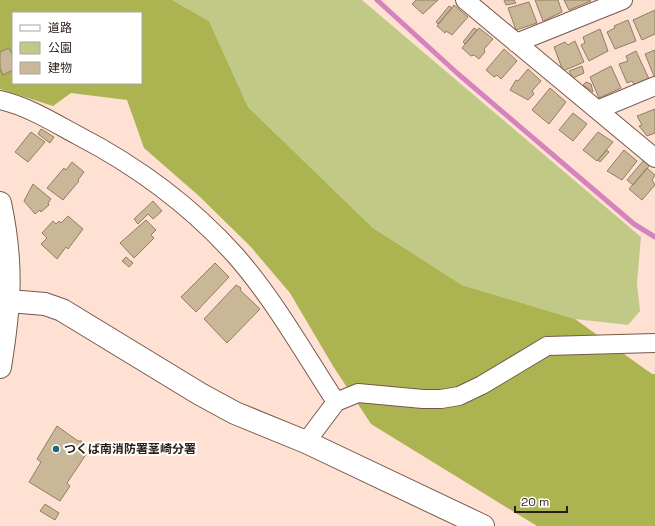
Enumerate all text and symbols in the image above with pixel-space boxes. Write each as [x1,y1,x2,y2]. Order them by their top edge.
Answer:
legend [12,12,142,84]
text: 道路 [48,20,72,36]
text: 公園 [48,40,72,56]
text: 建物 [48,60,72,76]
place label: つくば南消防署茎崎分署 [64,441,196,457]
marker: つくば南消防署茎崎分署 [51,444,61,454]
scale bar [515,488,567,514]
text: 20 m [521,494,549,510]

